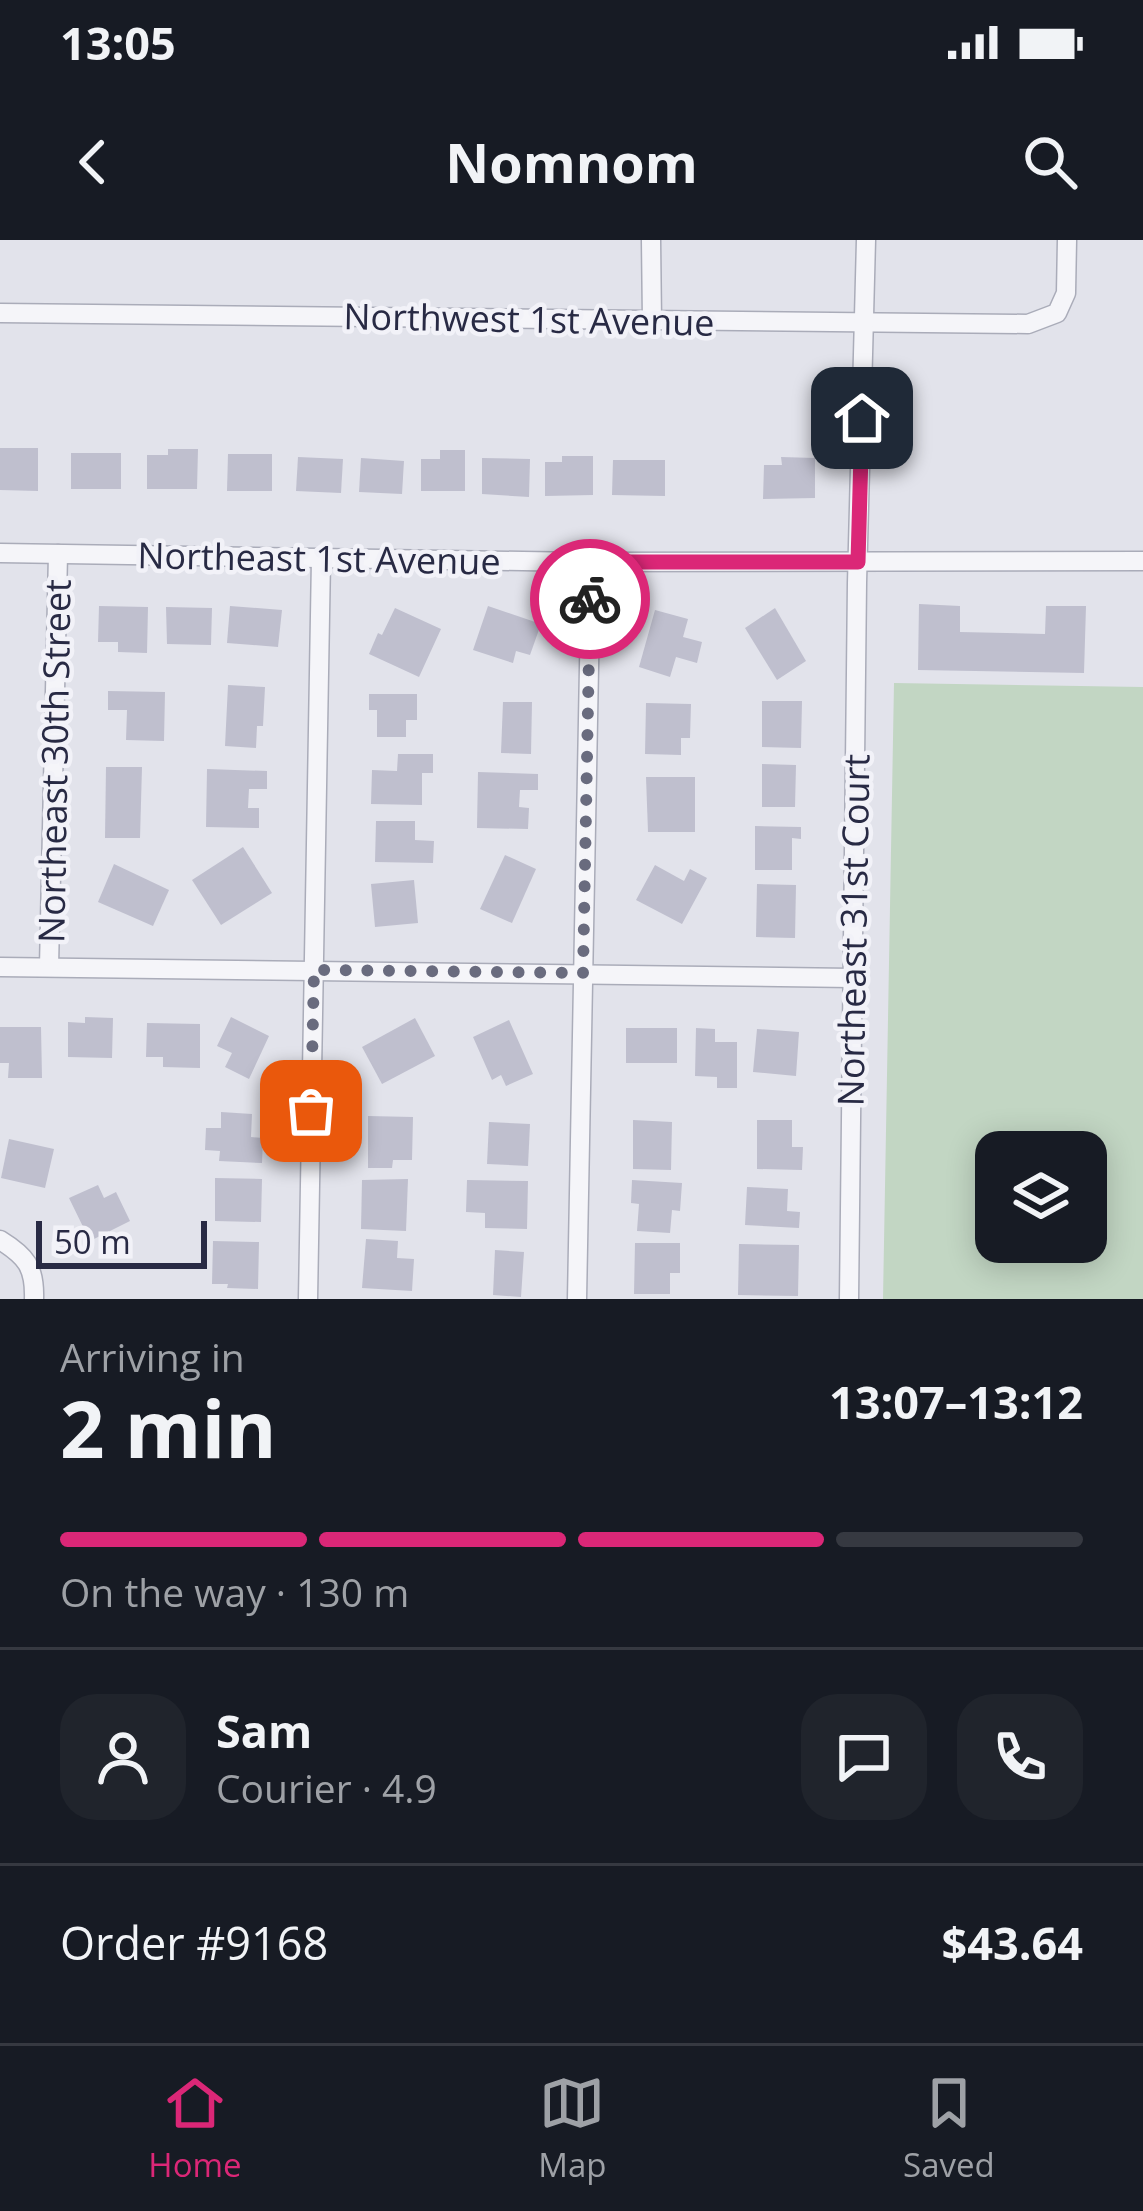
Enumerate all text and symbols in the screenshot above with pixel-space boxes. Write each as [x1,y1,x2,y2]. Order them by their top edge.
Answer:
text: 13:05 [60,12,176,73]
text: Nomnom [445,125,698,199]
icon: back [60,129,126,195]
icon: search [1017,129,1083,195]
street label: Northwest 1st Avenue [343,291,715,347]
pin [811,367,913,469]
icon: home [829,385,895,451]
street label: Northeast 1st Avenue [137,530,501,586]
courier [530,539,650,659]
icon: bike [557,566,623,632]
street label: Northeast 30th Street [26,579,82,943]
street label: Northeast 31st Court [825,753,881,1107]
pin [260,1060,362,1162]
icon: bag [278,1078,344,1144]
map controls [975,1131,1107,1263]
button: layers [975,1131,1107,1263]
scale bar [36,1215,207,1268]
text: 50 m [54,1219,131,1264]
text: Arriving in [60,1330,245,1383]
text: 13:07–13:12 [829,1371,1083,1432]
text: 2 min [60,1375,277,1481]
text: On the way · 130 m [60,1565,409,1618]
button: person [60,1694,186,1820]
button: chat [801,1694,927,1820]
button: phone [957,1694,1083,1820]
text: Sam [216,1700,312,1761]
text: Courier · 4.9 [216,1761,437,1814]
text: Order #9168 [60,1912,328,1973]
text: $43.64 [942,1912,1083,1973]
tab: Home [148,2070,242,2187]
tab: Map [538,2070,606,2187]
tab: Saved [903,2070,995,2187]

